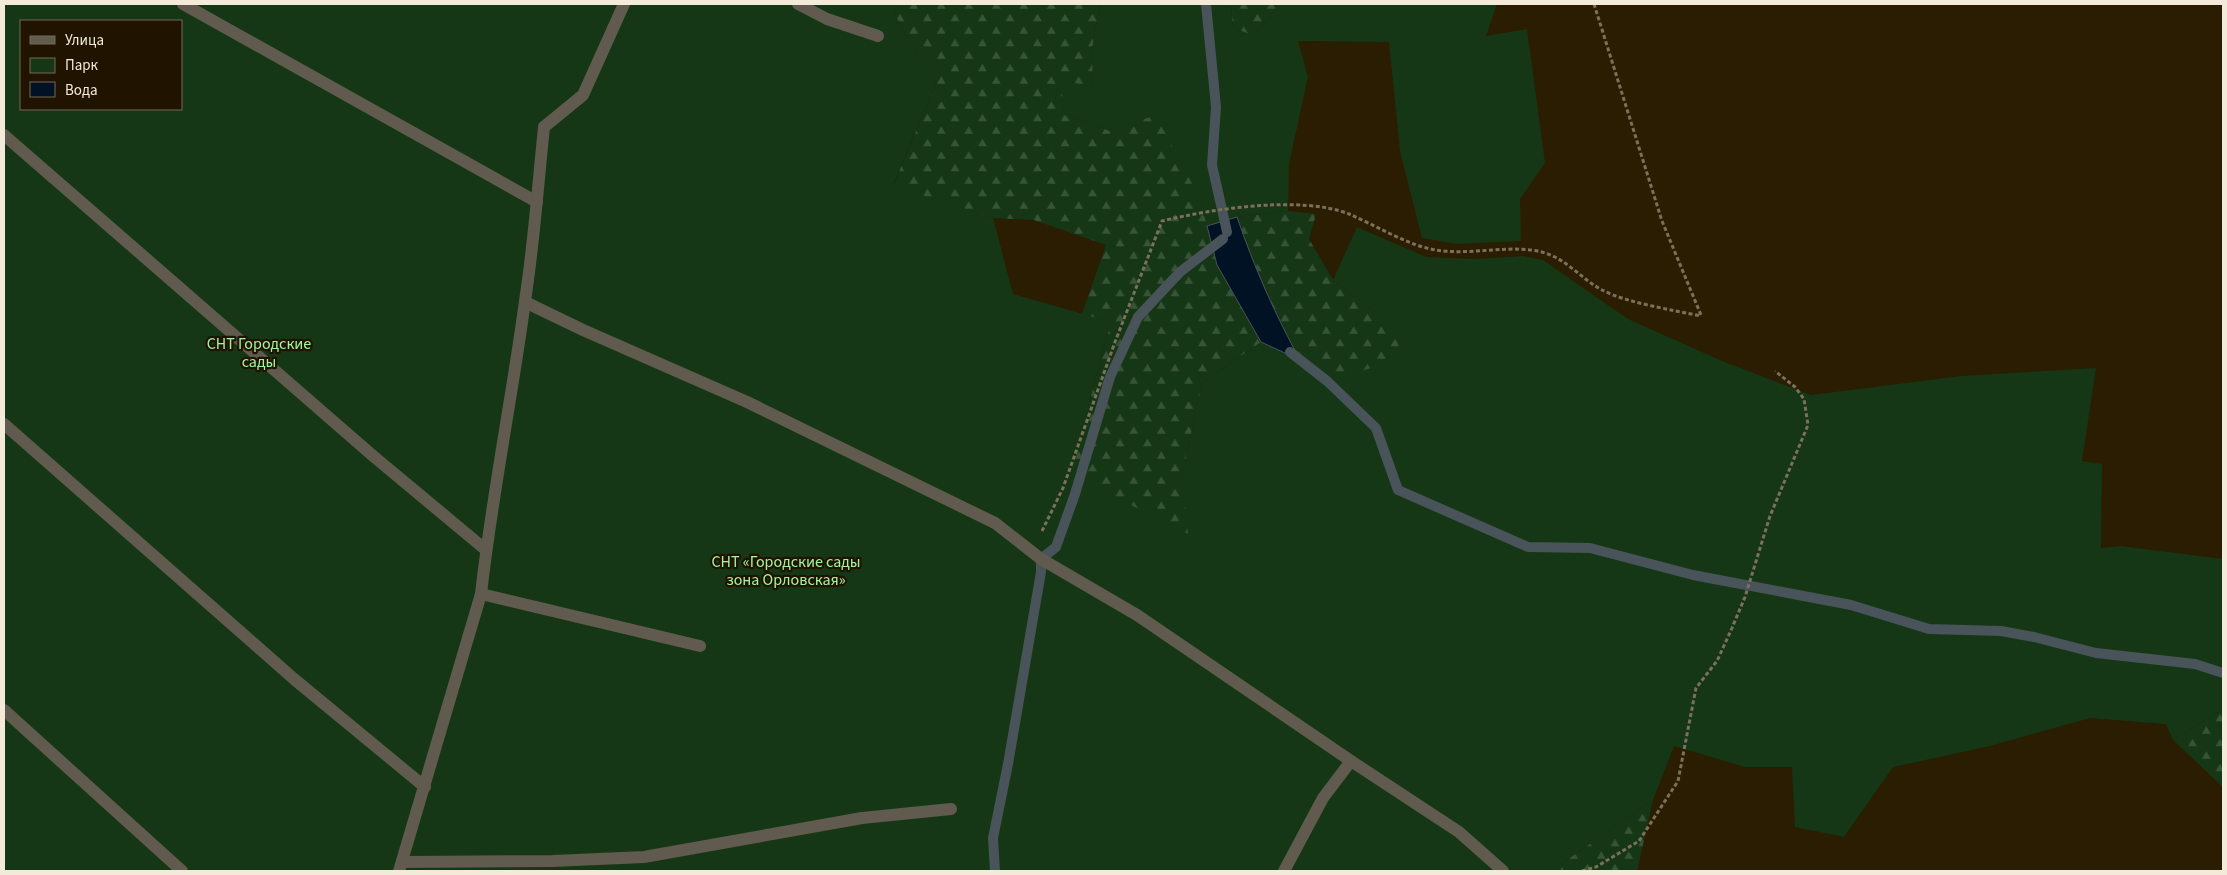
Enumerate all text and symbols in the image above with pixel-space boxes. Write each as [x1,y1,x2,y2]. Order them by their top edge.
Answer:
legend [20,20,182,110]
text: Улица [65,30,104,51]
text: Парк [65,55,99,76]
text: Вода [65,80,98,101]
park label: СНТ Городские сады [207,333,311,373]
park label: СНТ «Городские сады зона Орловская» [711,551,861,591]

